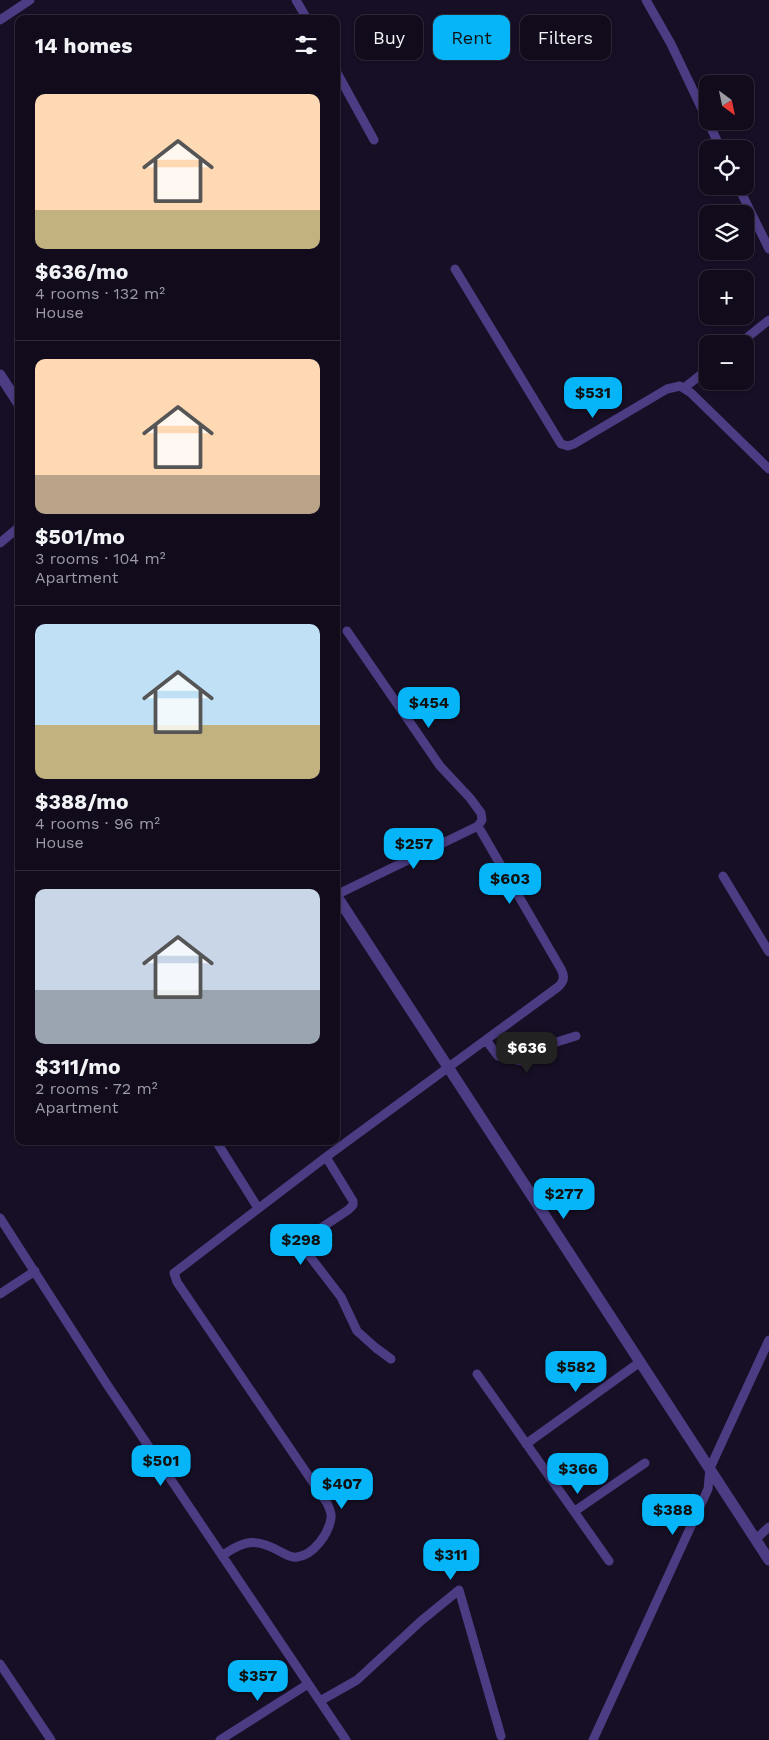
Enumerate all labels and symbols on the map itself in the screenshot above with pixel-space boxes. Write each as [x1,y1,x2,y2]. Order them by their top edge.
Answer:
north arrow [699,75,754,130]
pin: $531 [563,376,623,419]
pin: $454 [399,686,459,729]
pin: $257 [384,828,444,870]
pin: $603 [480,862,540,905]
pin: $636 [497,1032,557,1074]
pin: $277 [534,1178,594,1220]
pin: $298 [271,1224,331,1266]
pin: $582 [546,1350,606,1393]
pin: $501 [131,1444,191,1487]
pin: $366 [548,1452,608,1495]
pin: $407 [312,1468,372,1510]
pin: $388 [643,1494,703,1536]
pin: $311 [421,1538,481,1581]
pin: $357 [228,1660,288,1702]

